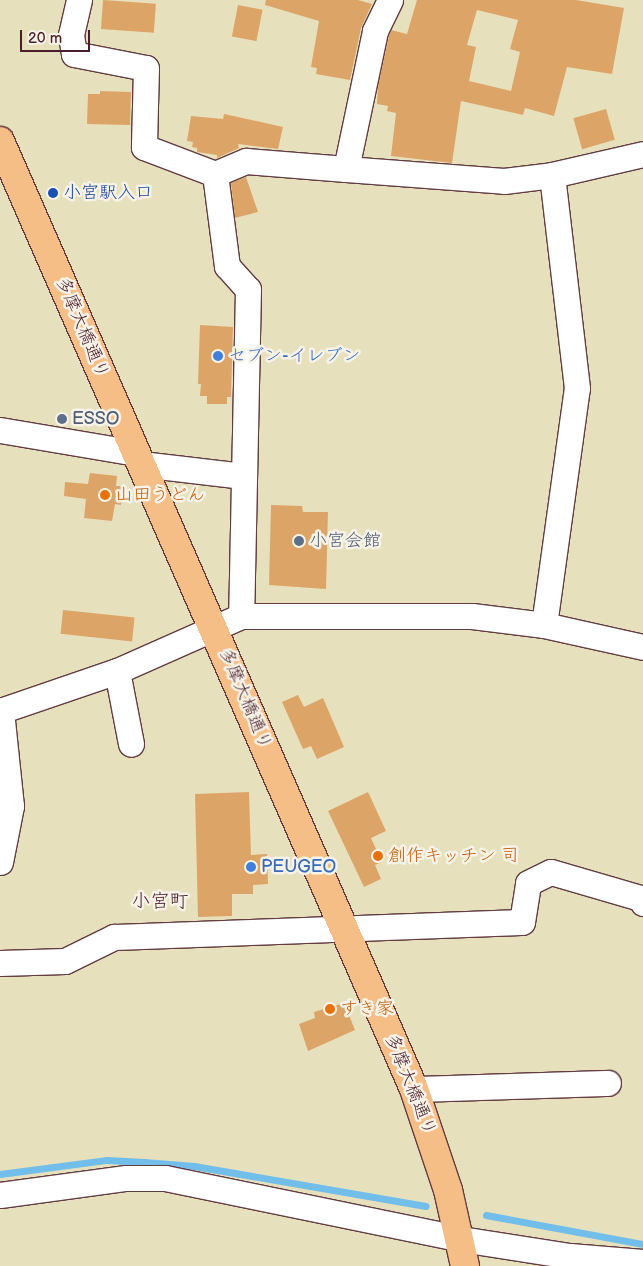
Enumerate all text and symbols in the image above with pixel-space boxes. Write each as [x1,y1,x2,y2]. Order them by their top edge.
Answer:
scale bar [22,20,92,52]
text: 20 m [28,29,62,48]
place label: 小宮駅入口 [63,182,153,204]
marker: 小宮駅入口 [47,187,59,199]
street label: 多摩大橋通り [51,274,113,382]
place label: セブン-イレブン [228,345,361,367]
marker: セブン-イレブン [212,350,224,362]
place label: ESSO [72,408,119,430]
marker: ESSO [56,413,68,425]
place label: 山田うどん [115,484,205,506]
marker: 山田うどん [99,489,111,501]
place label: 小宮会館 [309,530,381,552]
marker: 小宮会館 [293,535,305,547]
street label: 多摩大橋通り [214,645,276,753]
place label: 創作キッチン 司 [388,845,519,867]
marker: 創作キッチン 司 [372,850,384,862]
place label: PEUGEO [261,856,336,878]
marker: PEUGEO [245,861,257,873]
district label: 小宮町 [132,891,188,913]
place label: すき家 [340,998,394,1020]
marker: すき家 [324,1003,336,1015]
street label: 多摩大橋通り [380,1031,440,1139]

